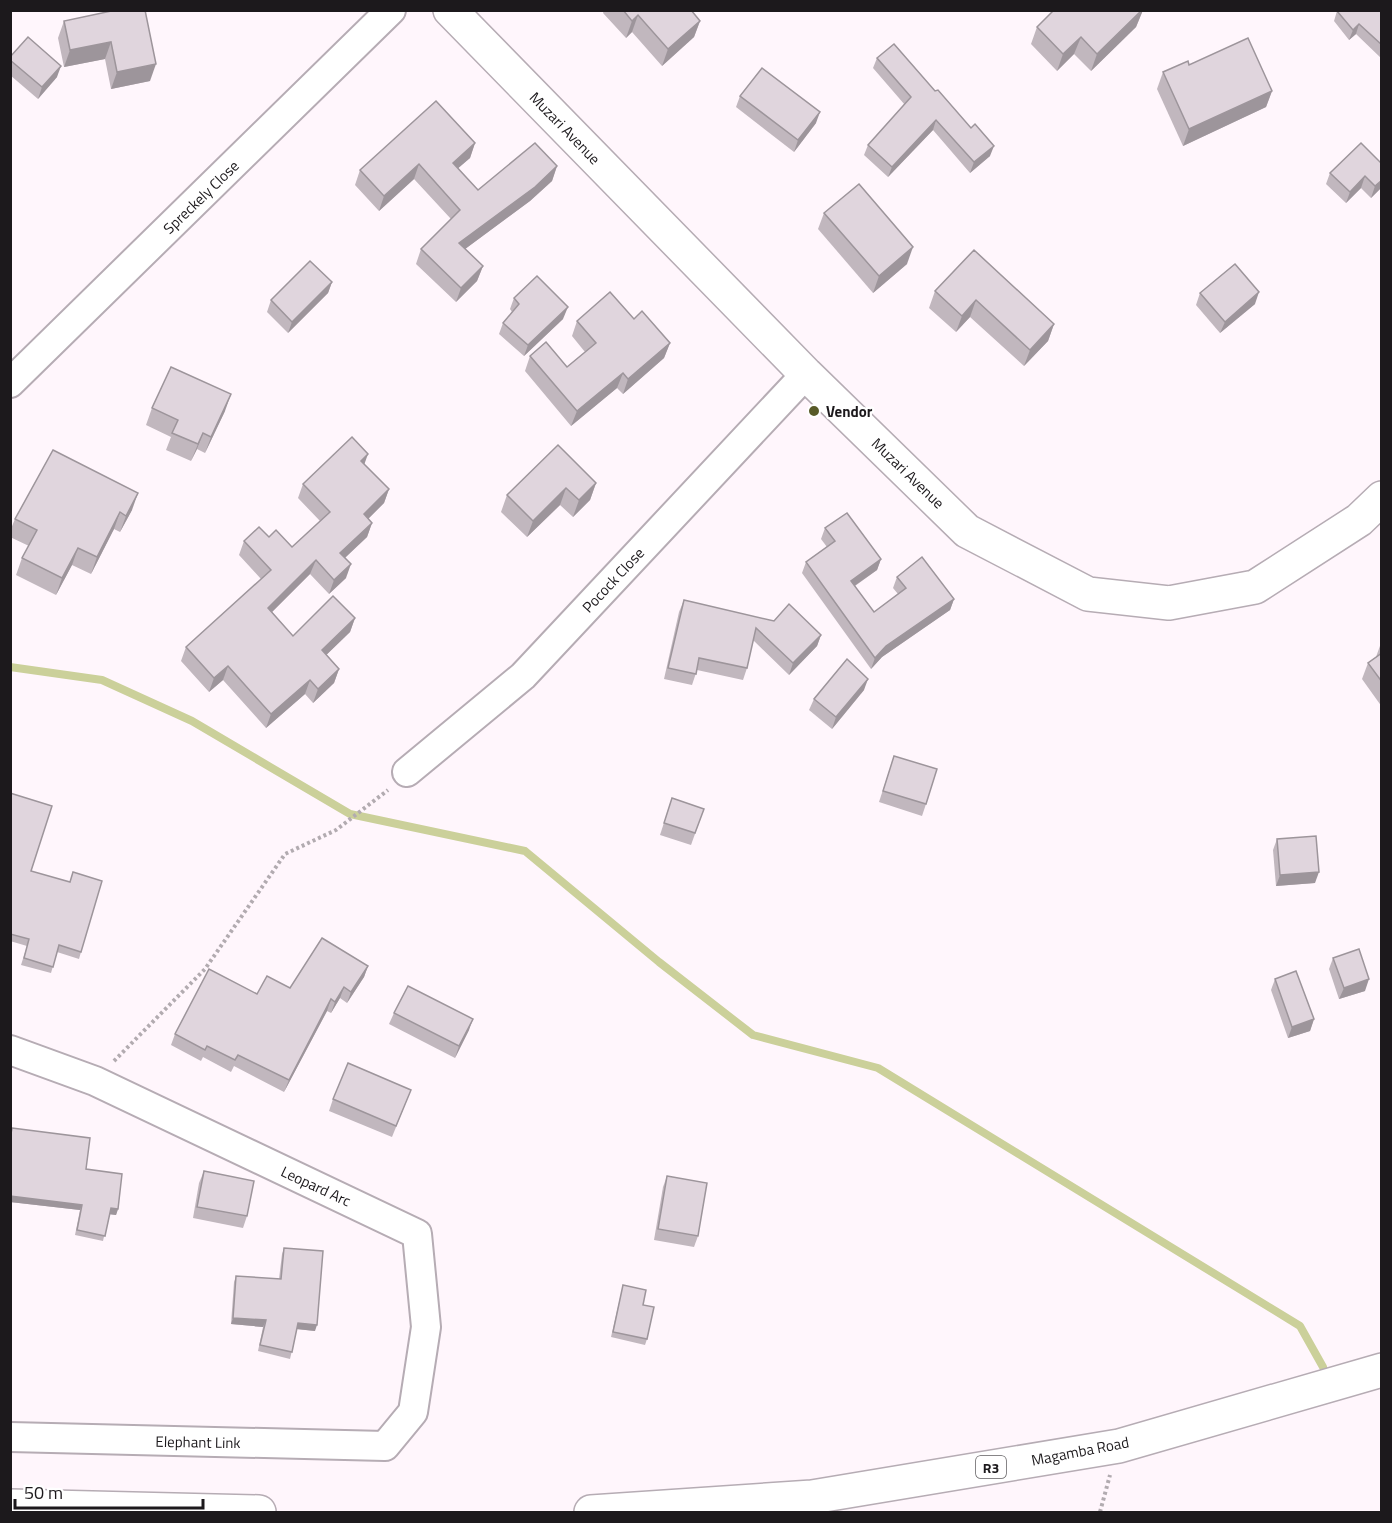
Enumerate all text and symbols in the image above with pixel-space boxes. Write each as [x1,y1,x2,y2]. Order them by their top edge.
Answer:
street label: Muzari Avenue [524,86,606,170]
street label: Spreckely Close [158,155,244,239]
place label: Vendor [826,400,873,423]
marker: Vendor [807,404,821,418]
street label: Muzari Avenue [866,432,950,514]
street label: Pocock Close [577,542,649,618]
street label: Leopard Arc [277,1160,355,1212]
street label: Elephant Link [155,1430,241,1454]
street label: Magamba Road [1029,1430,1131,1472]
road number: R3 [976,1456,1006,1478]
scale bar [15,1472,202,1510]
text: 50 m [24,1479,63,1506]

